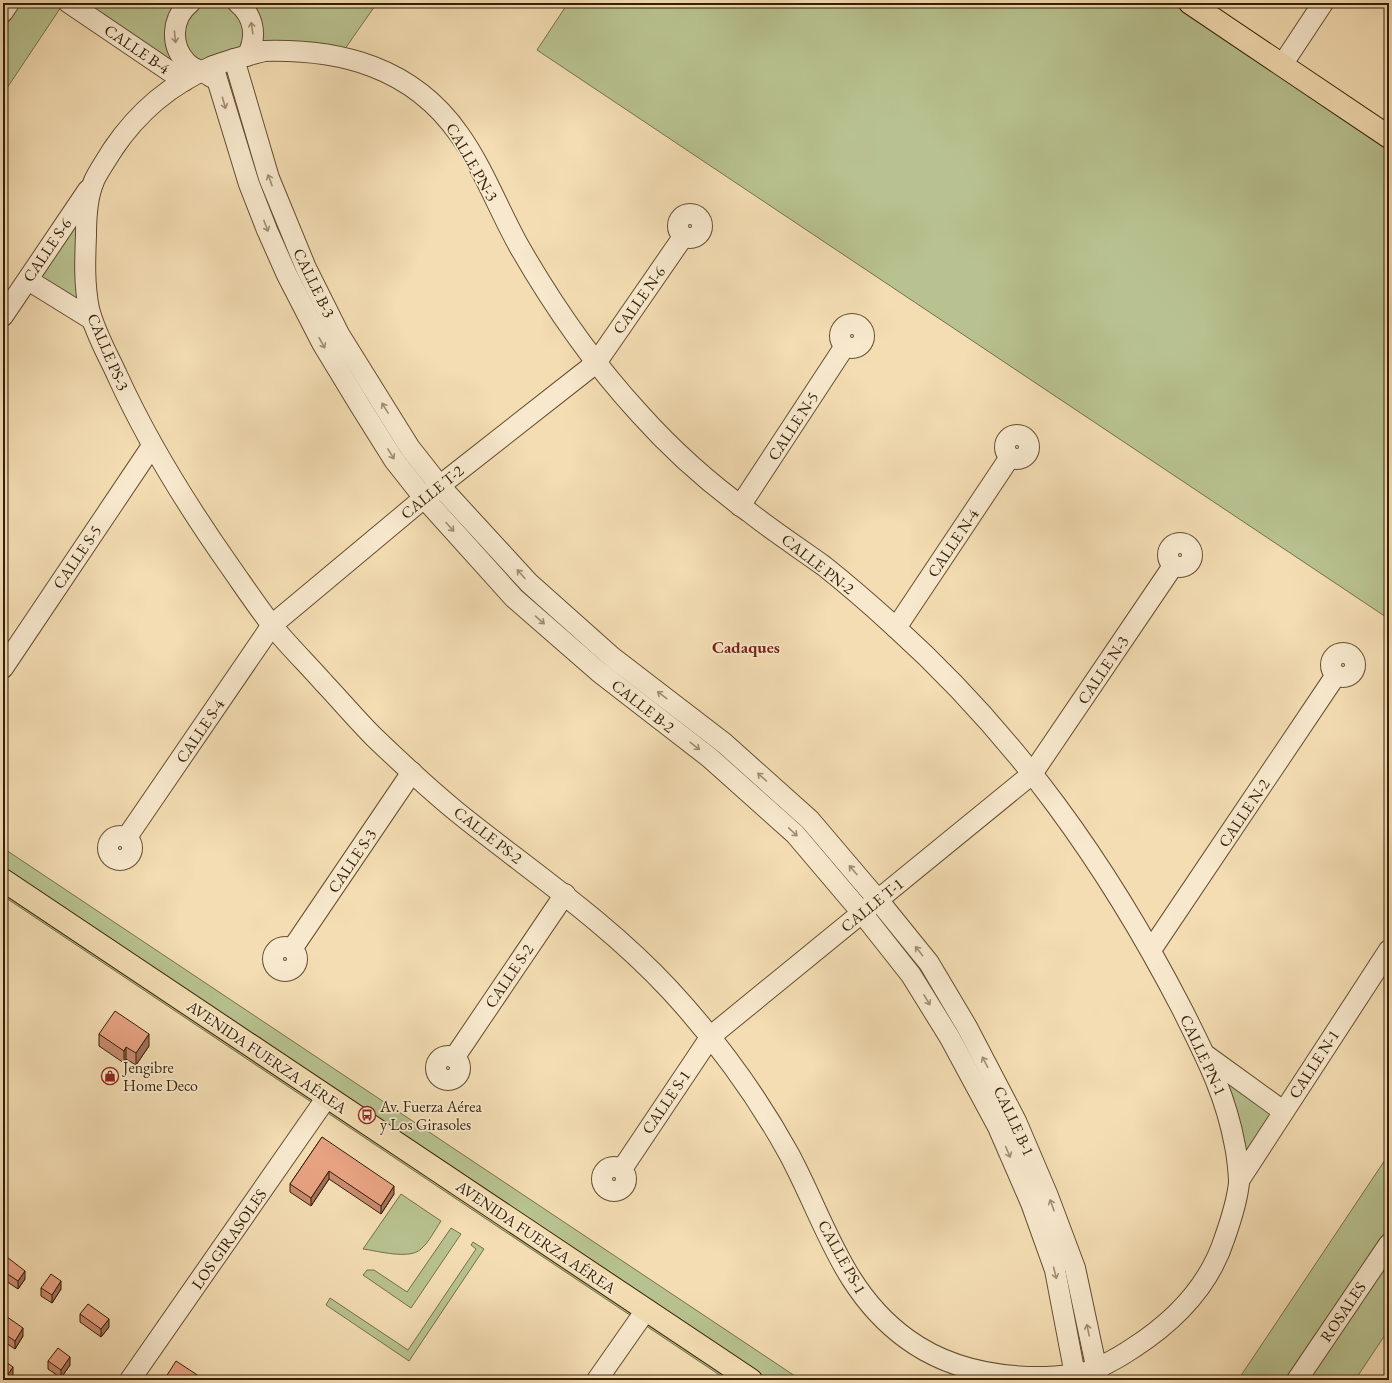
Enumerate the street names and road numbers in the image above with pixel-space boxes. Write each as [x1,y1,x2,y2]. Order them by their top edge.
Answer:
street label: CALLE B-4 [100,19,174,79]
street label: CALLE PN-3 [441,119,503,205]
street label: CALLE S-6 [18,214,76,286]
street label: CALLE B-3 [288,245,340,321]
street label: CALLE N-6 [608,262,670,338]
street label: CALLE PS-3 [82,310,134,394]
street label: CALLE N-5 [763,388,823,464]
street label: CALLE T-2 [396,460,468,524]
street label: CALLE N-4 [922,505,984,581]
street label: CALLE S-5 [48,521,106,593]
street label: CALLE PN-2 [777,529,859,599]
street label: CALLE N-3 [1072,632,1134,708]
street label: CALLE B-2 [607,675,679,737]
street label: CALLE S-4 [171,695,229,767]
street label: CALLE N-2 [1213,775,1275,851]
street label: CALLE PS-2 [449,802,527,869]
street label: CALLE S-3 [323,825,381,897]
street label: CALLE T-1 [836,873,908,937]
street label: CALLE S-2 [480,940,538,1012]
street label: AVENIDA FUERZA AÉREA [182,995,352,1119]
street label: CALLE PN-1 [1175,1011,1231,1099]
street label: CALLE N-1 [1284,1026,1344,1102]
street label: CALLE S-1 [637,1066,695,1138]
street label: CALLE B-1 [989,1083,1039,1159]
street label: AVENIDA FUERZA AÉREA [451,1175,621,1299]
street label: LOS GIRASOLES [187,1185,271,1293]
street label: CALLE PS-1 [813,1216,871,1298]
street label: ROSALES [1315,1278,1371,1346]

